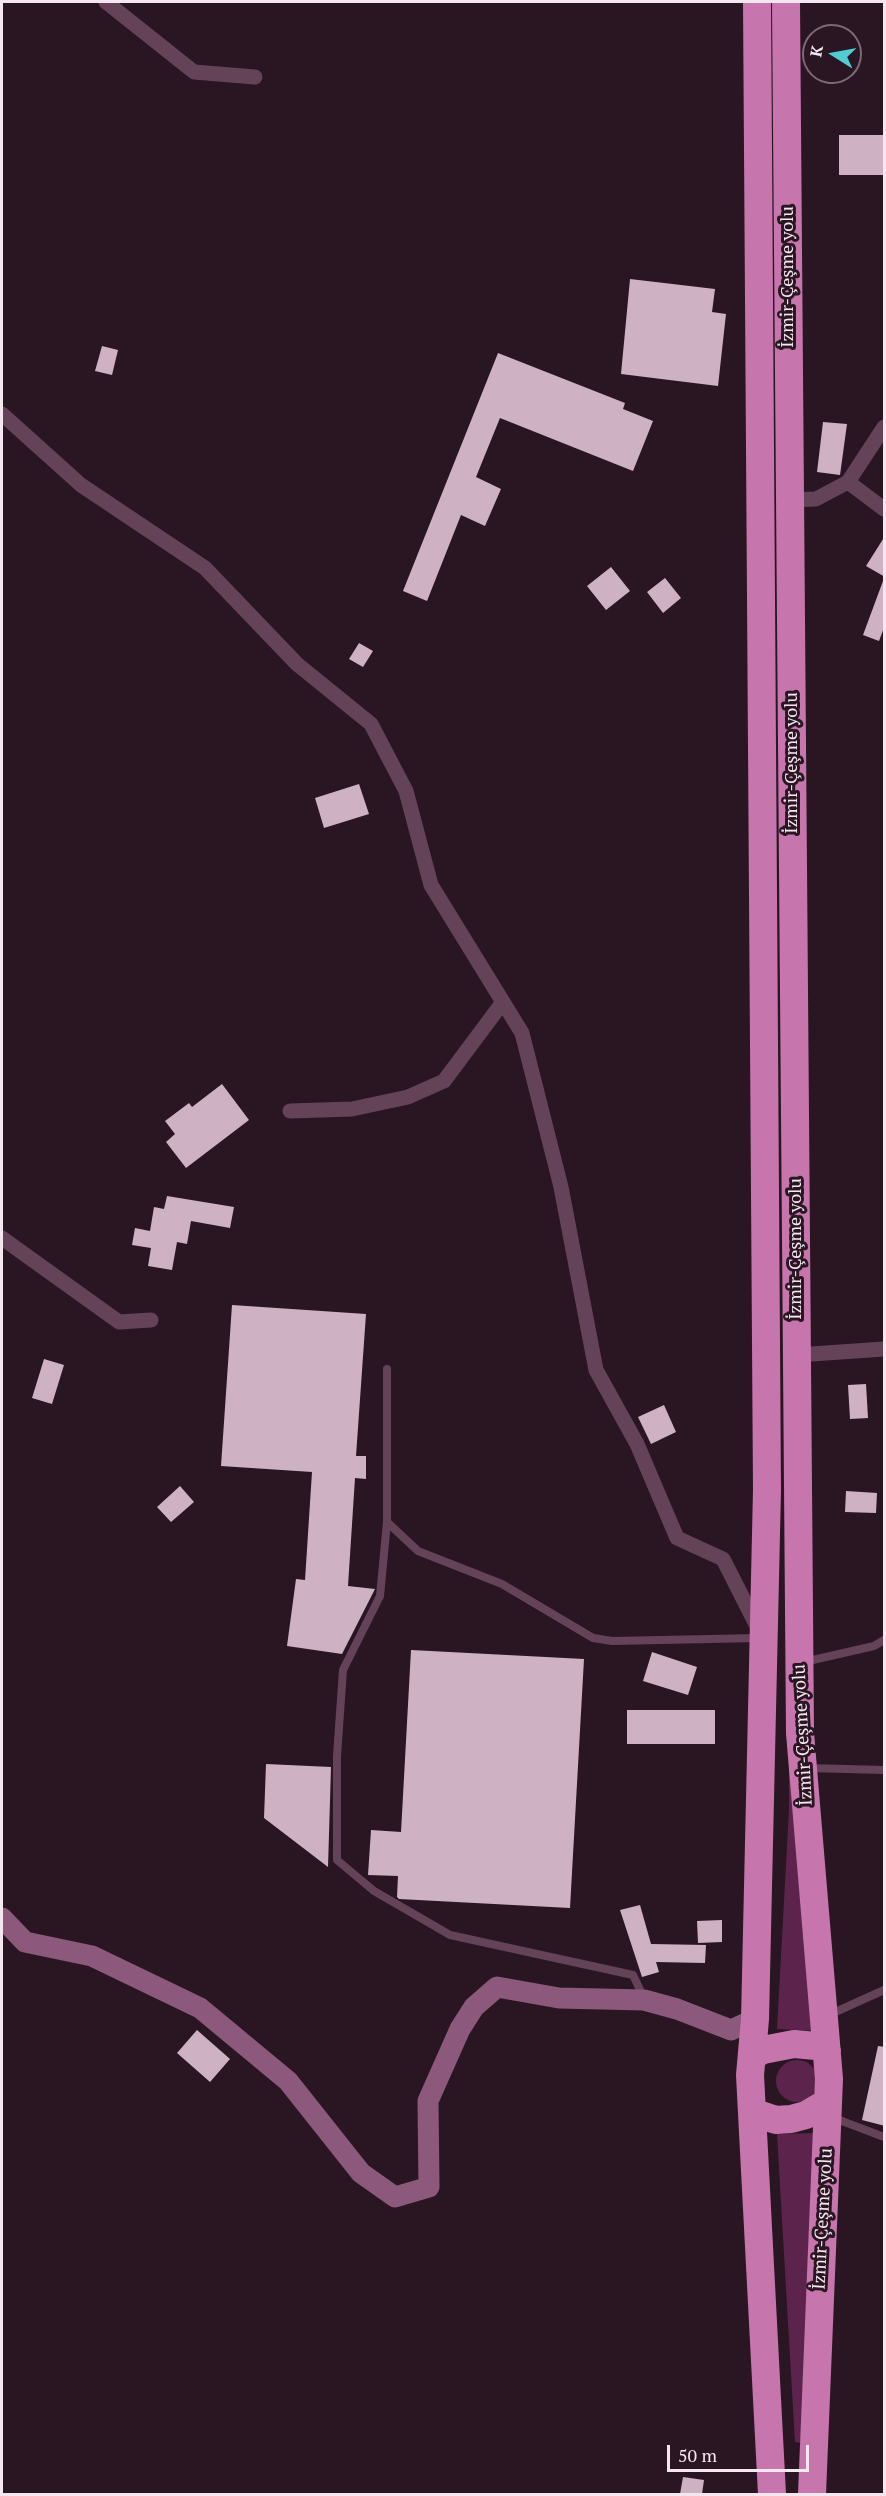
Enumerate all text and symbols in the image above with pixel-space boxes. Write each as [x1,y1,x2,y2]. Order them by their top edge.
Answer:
north arrow [802,24,862,84]
text: K [804,43,828,59]
street label: İzmir-Çeşme yolu [777,206,799,348]
street label: İzmir-Çeşme yolu [781,692,803,834]
street label: İzmir-Çeşme yolu [785,1178,807,1320]
street label: İzmir-Çeşme yolu [789,1664,817,1806]
street label: İzmir-Çeşme yolu [809,2148,837,2290]
scale bar [670,2433,812,2471]
text: 50 m [678,2443,717,2467]

